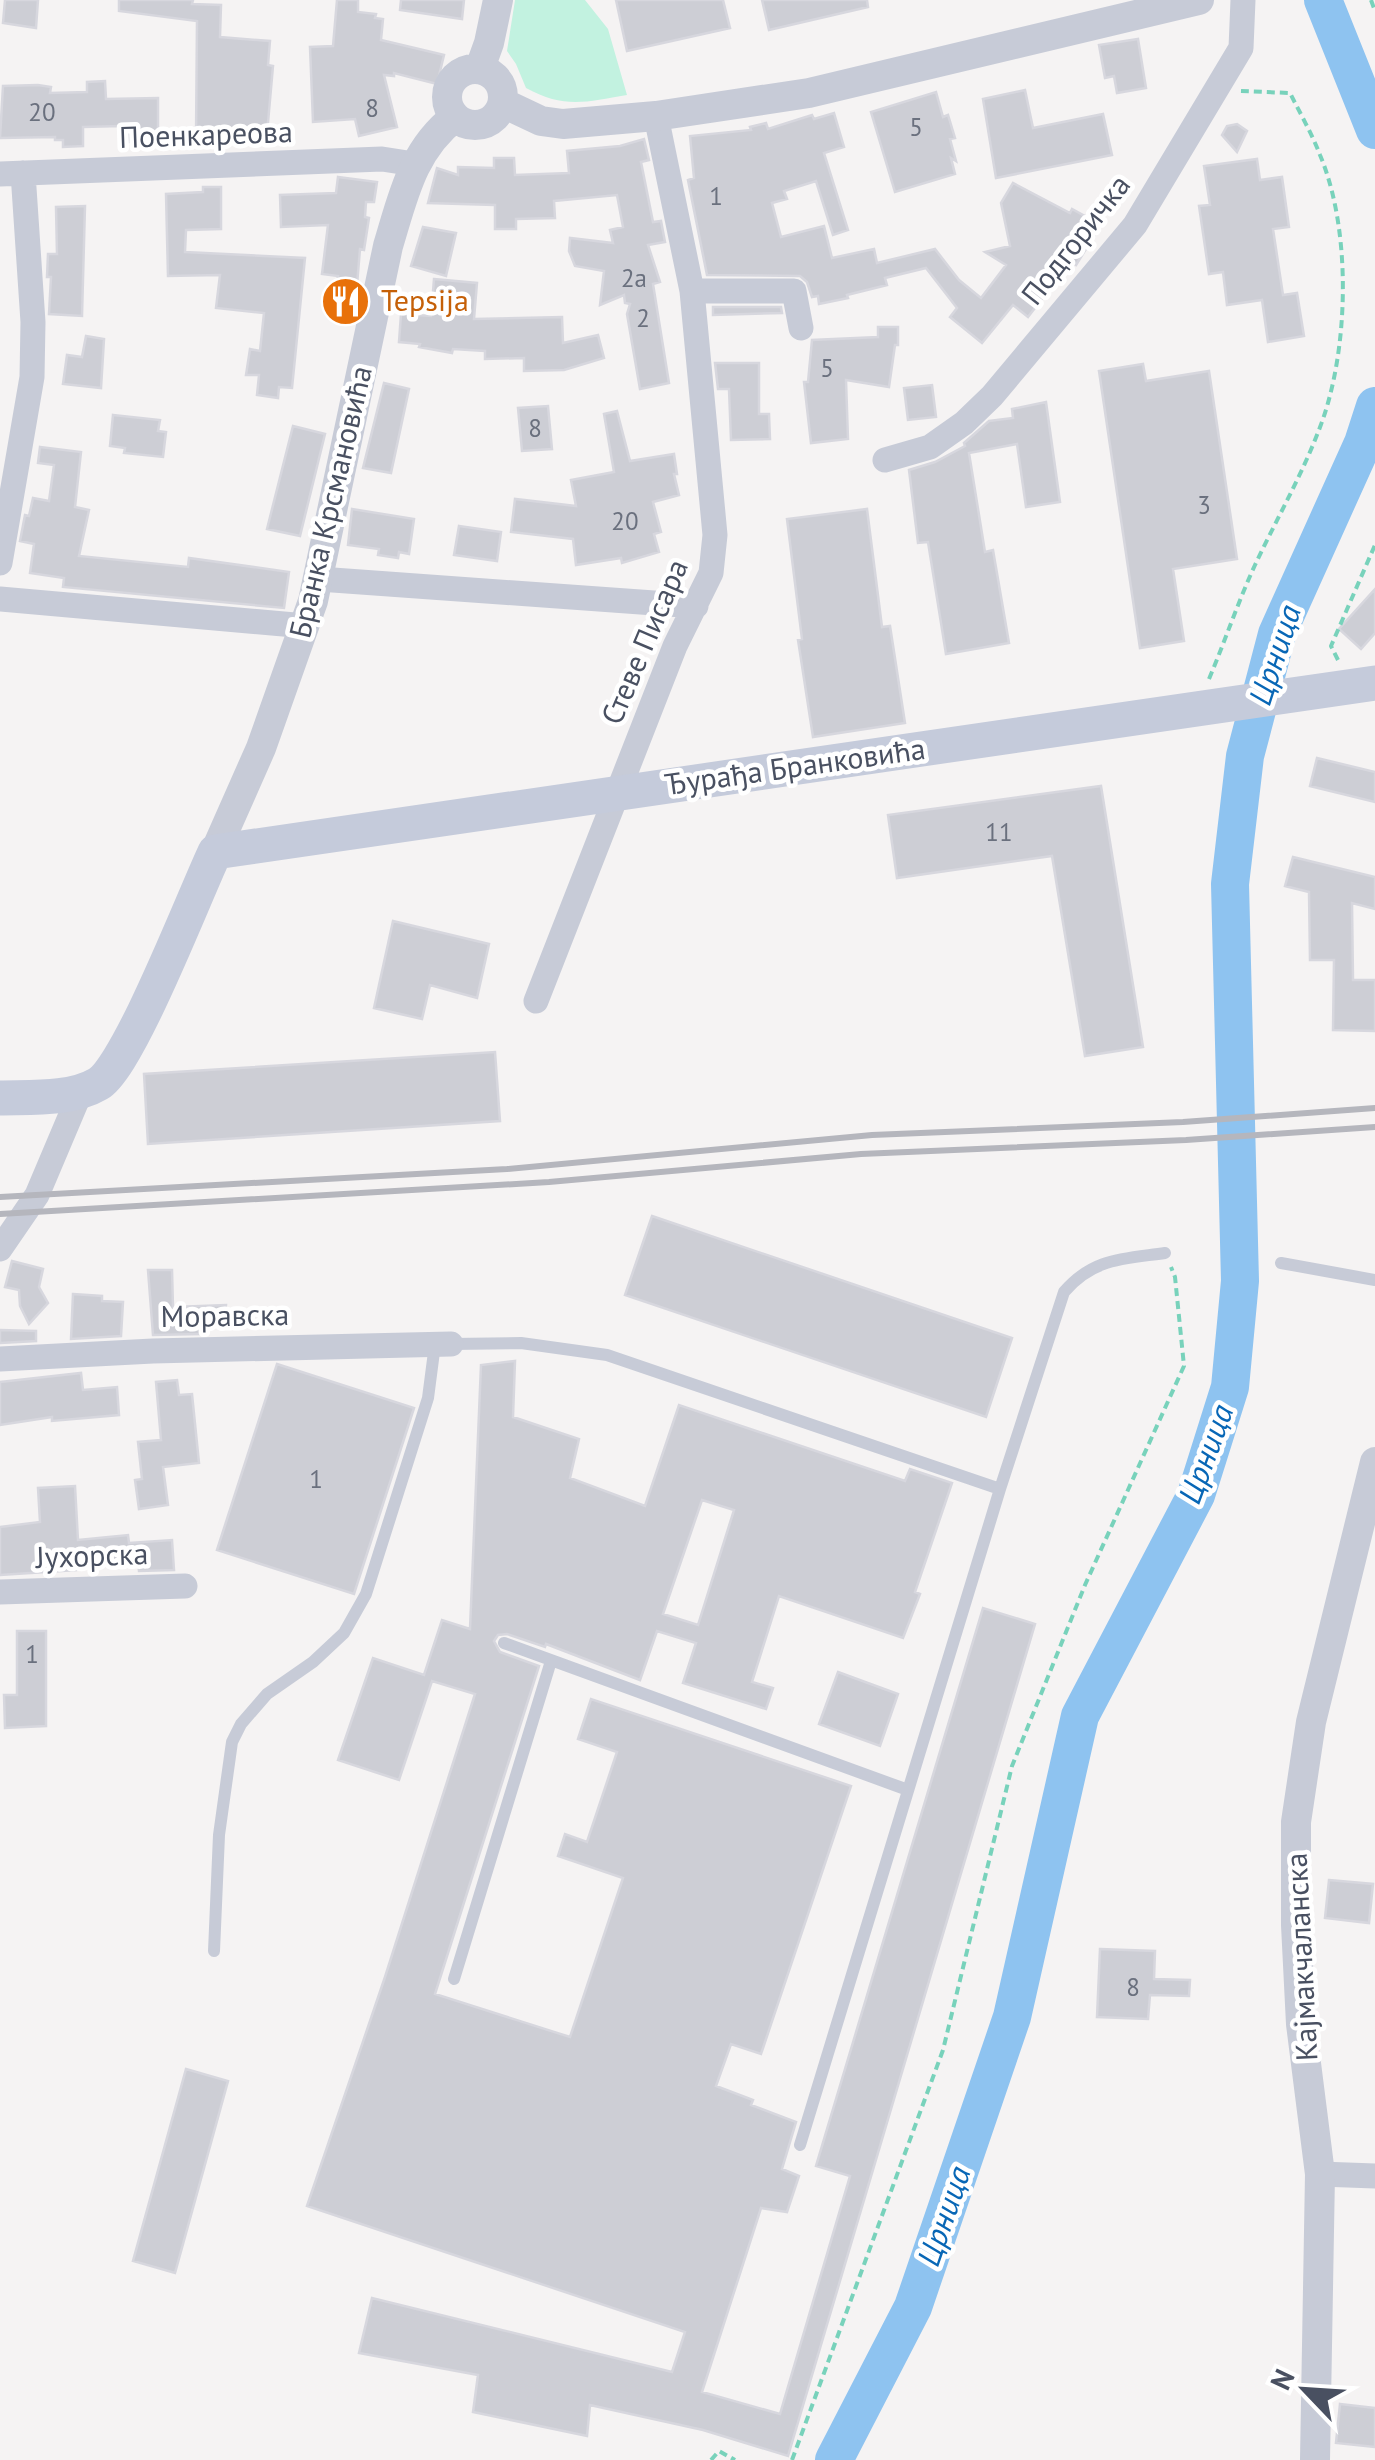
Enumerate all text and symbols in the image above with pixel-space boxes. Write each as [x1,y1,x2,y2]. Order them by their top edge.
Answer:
house number: 8 [365,92,379,124]
house number: 20 [28,96,56,128]
street label: Поенкареова [119,111,293,156]
house number: 5 [909,111,923,143]
street label: Подгоричка [1012,166,1138,312]
house number: 1 [709,180,723,212]
house number: 2a [621,262,647,294]
restaurant icon: Tepsija [320,275,372,327]
place label: Tepsija [381,280,469,319]
house number: 2 [636,302,650,334]
house number: 5 [820,352,834,384]
street label: Бранка Крсмановића [279,362,380,642]
house number: 8 [528,412,542,444]
house number: 3 [1197,489,1211,521]
house number: 20 [611,505,639,537]
street label: Стеве Писара [591,553,696,730]
water label: Црница [1238,599,1310,710]
street label: Ђурађа Бранковића [662,728,928,803]
house number: 11 [985,816,1013,848]
street label: Моравска [160,1294,290,1335]
water label: Црница [1168,1398,1243,1509]
house number: 1 [309,1463,323,1495]
street label: Јухорска [33,1533,149,1576]
house number: 1 [25,1638,39,1670]
street label: Кајмакчаланска [1276,1852,1325,2062]
house number: 8 [1126,1971,1140,2003]
water label: Црница [906,2160,980,2271]
north arrow [1255,2340,1355,2440]
text: N [1261,2363,1303,2395]

